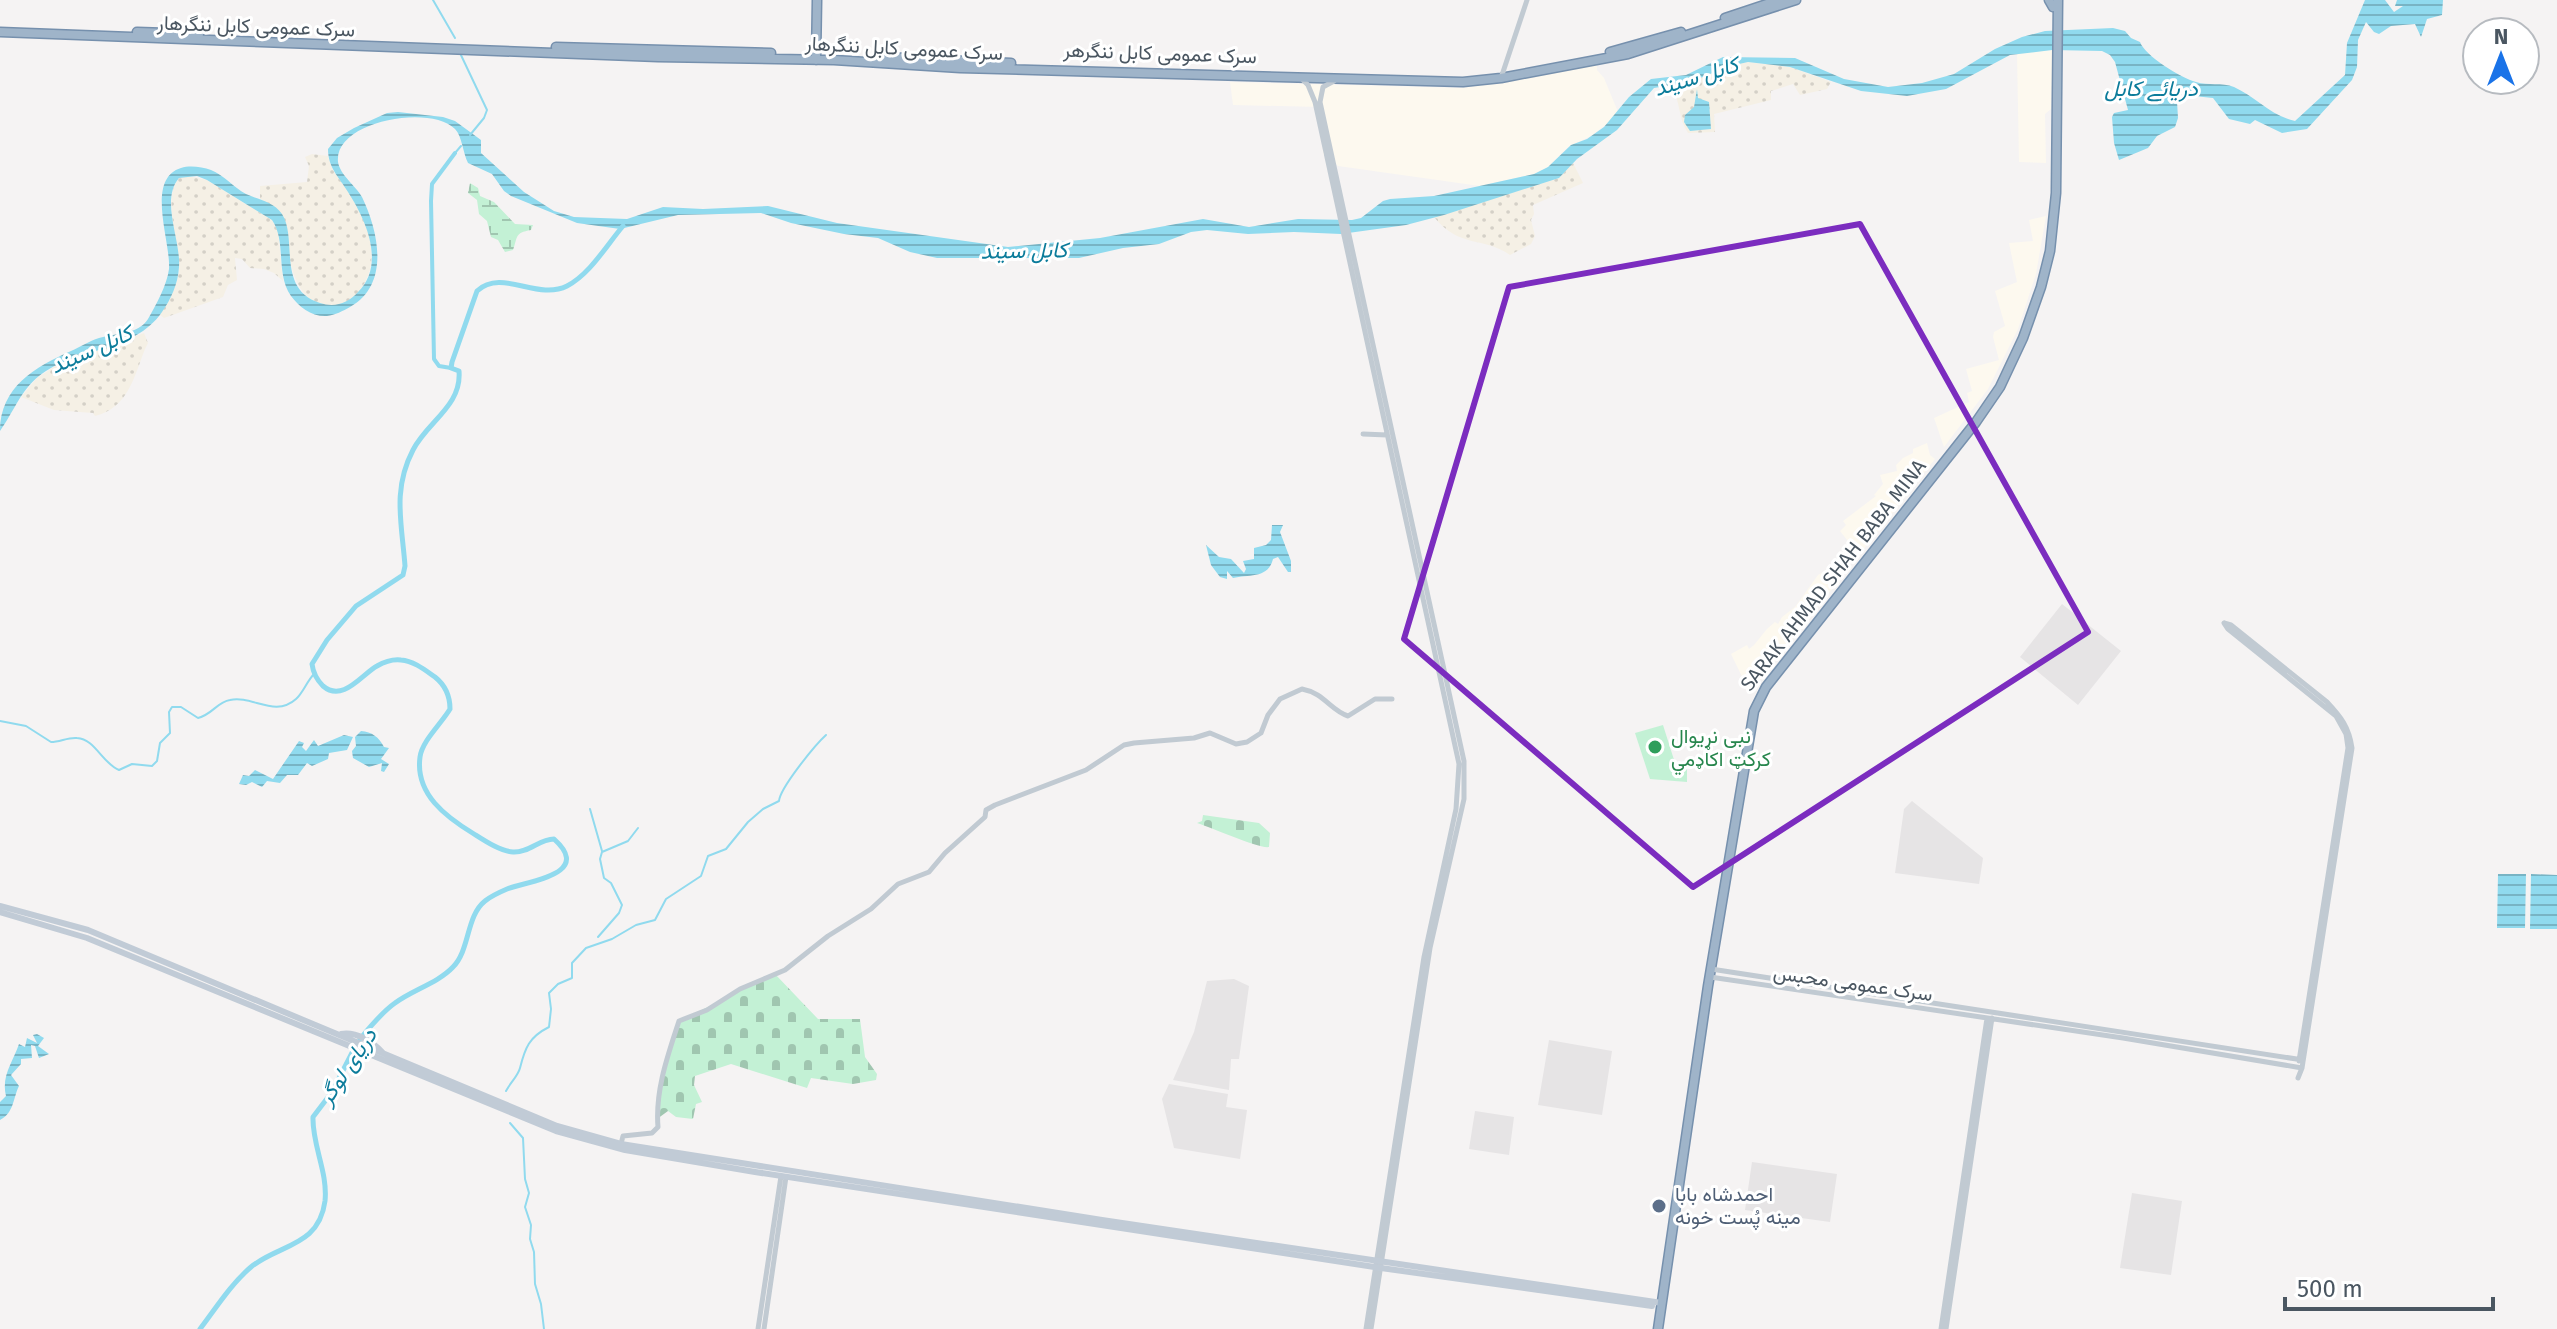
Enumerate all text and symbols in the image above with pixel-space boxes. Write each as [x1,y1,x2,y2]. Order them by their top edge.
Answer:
street label: سرک عمومی کابل ننگرهار [156,11,355,42]
north arrow [2461,16,2541,96]
text: N [2494,23,2508,50]
street label: سرک عمومی کابل ننگرهار [803,31,1004,66]
street label: سرک عمومی کابل ننگرهر [1062,38,1257,69]
water label: کابل سيند [1651,50,1745,102]
water label: دریائے کابل [2104,75,2198,102]
water label: کابل سيند [980,236,1071,265]
water label: کابل سيند [46,318,139,379]
street label: SARAK AHMAD SHAH BABA MINA [1735,454,1931,695]
place label: نبی نړیوال کرکټ اکاډمي [1671,724,1771,776]
marker: نبی نړیوال کرکټ اکاډمي [1646,738,1664,756]
street label: سرک عمومی محبس [1772,960,1934,1007]
water label: دریای لوگر [311,1023,383,1111]
place label: احمدشاه بابا مینه پُست خونه [1675,1182,1801,1231]
marker: احمدشاه بابا مینه پُست خونه [1650,1197,1668,1215]
scale bar [2285,1261,2493,1311]
text: 500 m [2297,1275,2363,1303]

